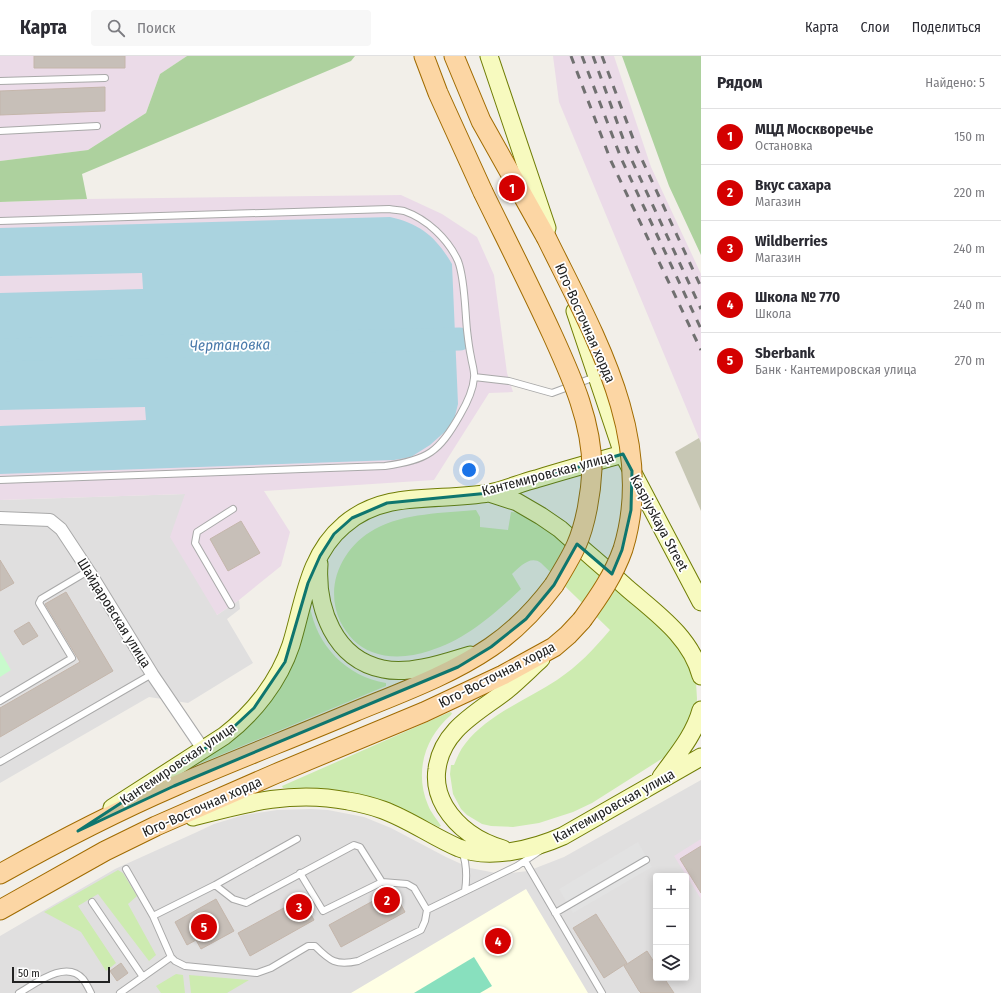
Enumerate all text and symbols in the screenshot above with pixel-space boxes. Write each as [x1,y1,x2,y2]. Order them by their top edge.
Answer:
search box [91,10,371,46]
text: Карта [20,16,67,39]
icon: search [105,17,127,39]
text: Поиск [137,19,175,37]
text: Карта [805,19,839,36]
text: Слои [861,19,890,36]
text: Поделиться [912,19,981,36]
text: Рядом [717,72,762,93]
text: Найдено: 5 [925,75,985,90]
text: МЦД Москворечье [755,120,873,138]
text: 1 [727,129,733,144]
text: 150 m [954,129,985,144]
text: Остановка [755,138,813,153]
pin: 1 [499,173,525,203]
text: Вкус сахара [755,176,831,194]
text: 2 [727,185,733,200]
text: 220 m [954,185,985,200]
text: Магазин [755,194,801,209]
text: Wildberries [755,232,827,250]
text: 3 [727,241,733,256]
text: 240 m [953,241,985,256]
text: Магазин [755,250,801,265]
street label: Юго-Восточная хорда [551,261,619,385]
text: Школа № 770 [755,288,840,306]
text: 4 [727,297,733,312]
text: 240 m [953,297,985,312]
text: Школа [755,306,791,321]
water label: Чертановка [190,335,271,355]
text: Sberbank [755,344,815,362]
text: 5 [727,353,733,368]
text: 270 m [954,353,985,368]
text: Банк · Кантемировская улица [755,362,917,377]
street label: Кантемировская улица [480,448,616,500]
your location [459,460,479,480]
street label: Kaspiyskaya Street [626,472,692,574]
street label: Шайдаровская улица [73,555,155,671]
street label: Юго-Восточная хорда [436,638,558,712]
street label: Кантемировская улица [117,719,239,809]
street label: Кантемировская улица [550,765,678,846]
street label: Юго-Восточная хорда [140,773,264,841]
map controls [653,873,689,981]
button: + [653,873,689,909]
pin: 2 [374,885,400,915]
pin: 3 [286,892,312,922]
button: − [653,909,689,945]
pin: 5 [191,912,217,942]
pin: 4 [485,926,511,956]
button: layers [653,945,689,981]
scale bar [12,965,110,984]
text: 50 m [18,967,40,980]

